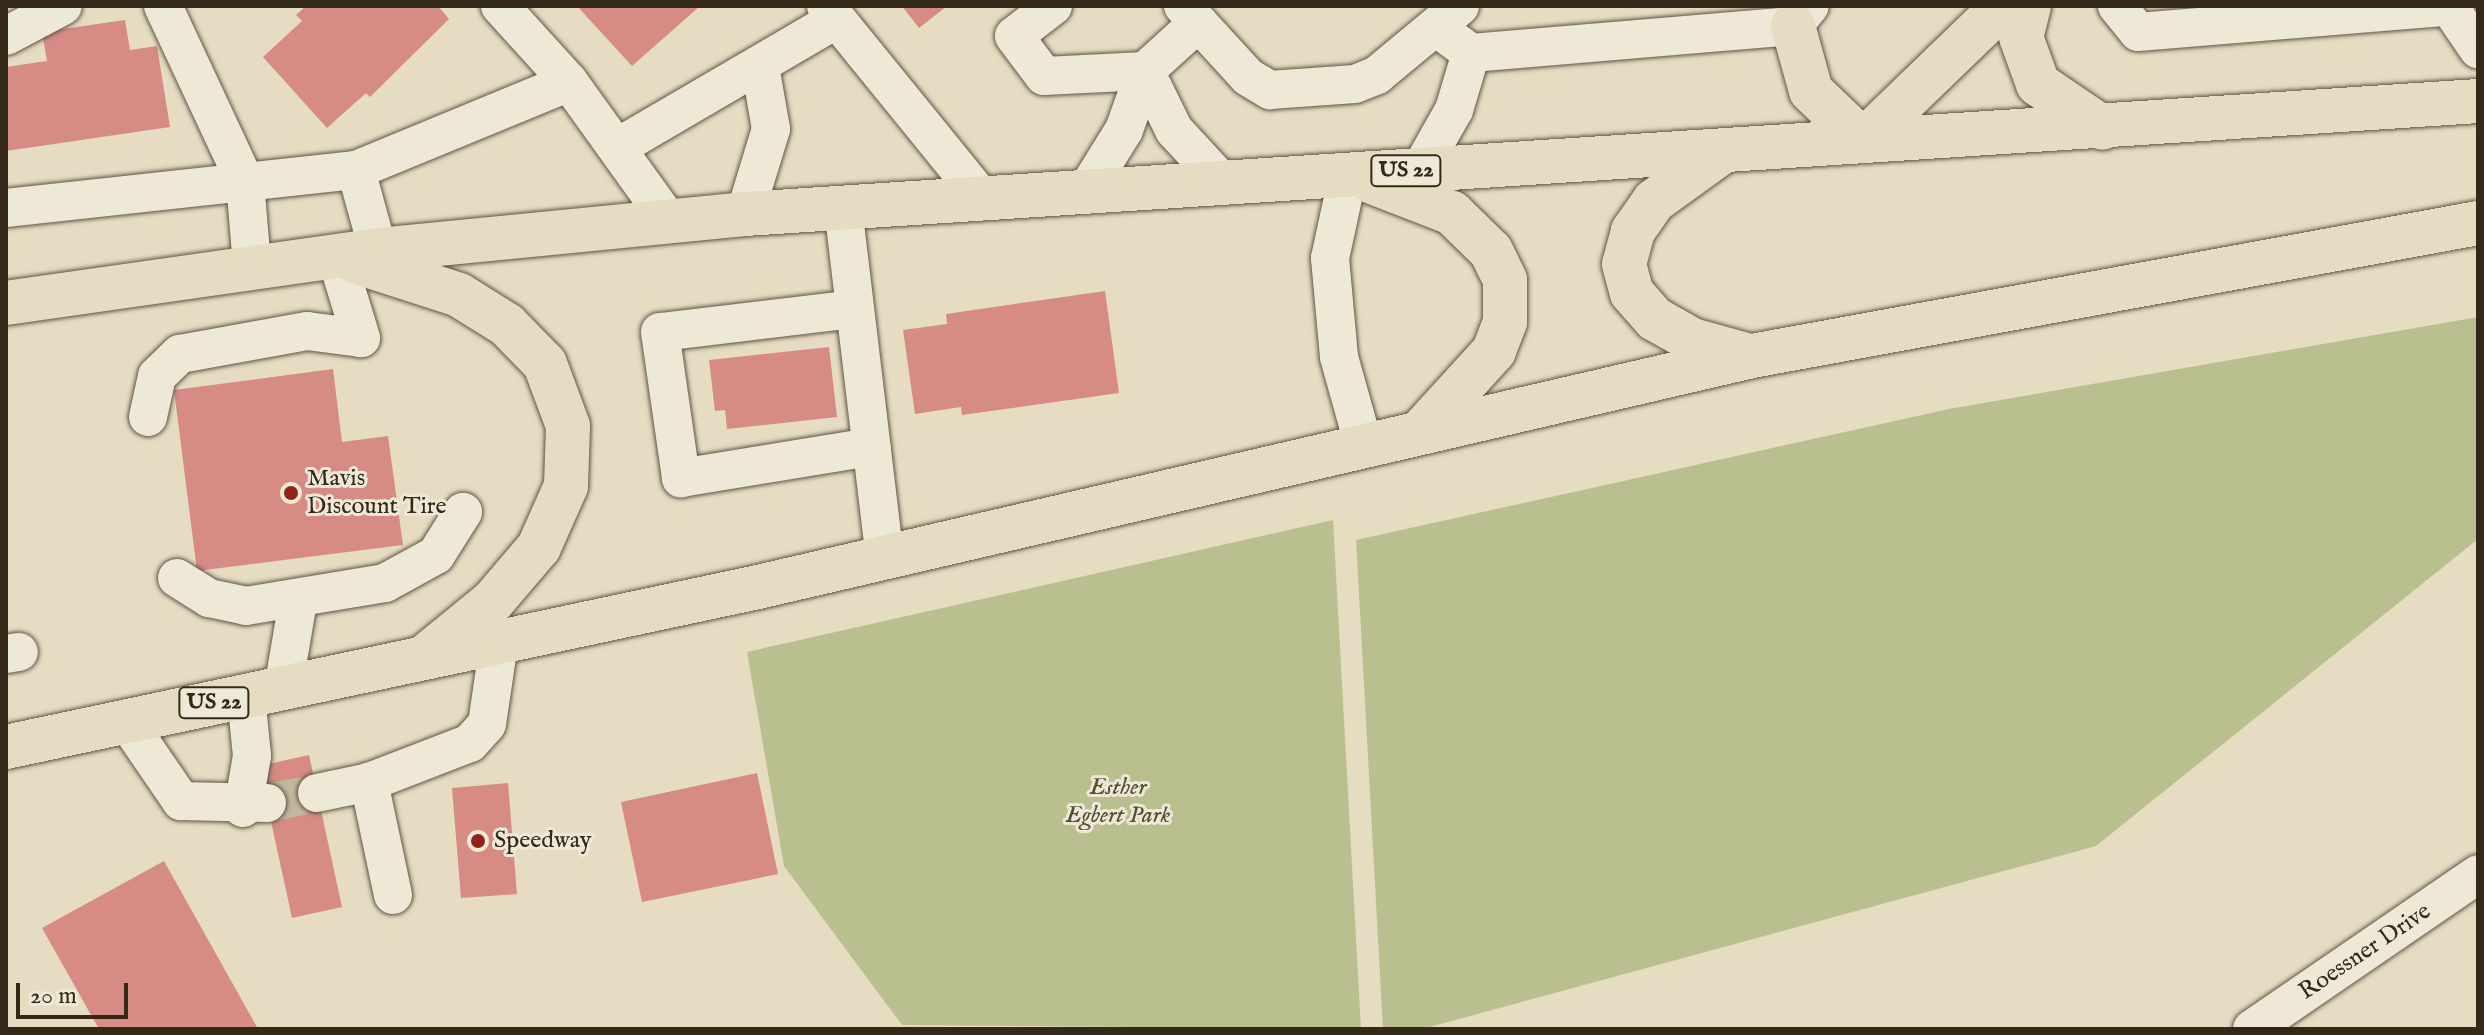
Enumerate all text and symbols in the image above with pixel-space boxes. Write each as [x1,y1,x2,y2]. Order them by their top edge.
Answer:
road number: US 22 [1370,153,1442,189]
place label: Mavis Discount Tire [307,465,447,521]
marker: Mavis Discount Tire [282,484,300,502]
road number: US 22 [178,685,250,721]
park label: Esther Egbert Park [1066,774,1170,830]
place label: Speedway [494,827,592,855]
marker: Speedway [469,832,487,850]
street label: Roessner Drive [2294,897,2436,1007]
scale bar [20,967,132,1017]
text: 20 m [30,981,77,1012]

